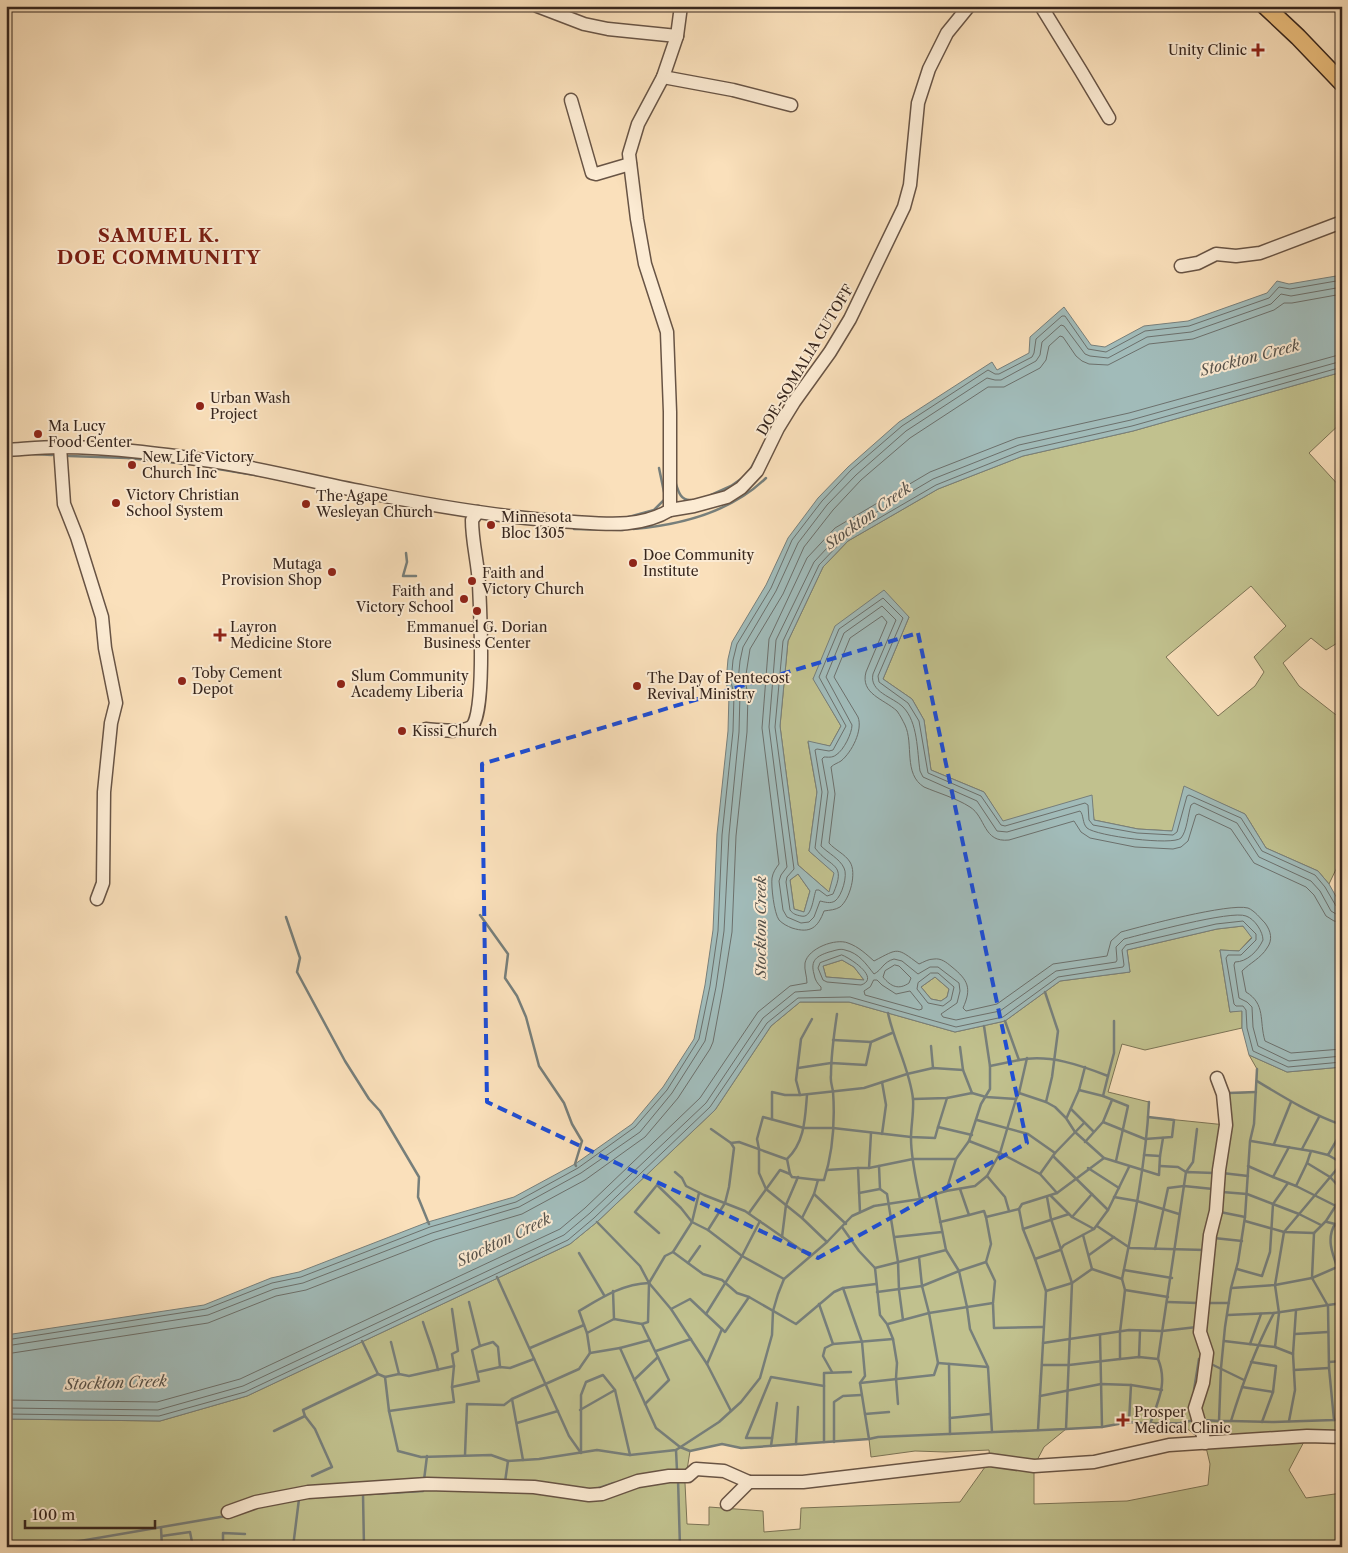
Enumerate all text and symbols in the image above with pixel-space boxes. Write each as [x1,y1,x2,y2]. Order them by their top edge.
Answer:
place label: Unity Clinic [1168,41,1247,59]
marker: Unity Clinic [1251,43,1265,57]
district label: SAMUEL K. DOE COMMUNITY [57,224,261,269]
street label: DOE-SOMALIA CUTOFF [753,281,857,439]
water label: Stockton Creek [1197,335,1302,380]
place label: Urban Wash Project [210,389,291,423]
marker: Urban Wash Project [194,400,206,412]
place label: Ma Lucy Food Center [48,417,132,451]
marker: Ma Lucy Food Center [32,428,44,440]
place label: New Life Victory Church Inc [142,448,254,482]
marker: New Life Victory Church Inc [126,459,138,471]
water label: Stockton Creek [820,478,915,554]
place label: Victory Christian School System [125,486,240,520]
place label: The Agape Wesleyan Church [315,487,433,521]
marker: Victory Christian School System [110,497,122,509]
marker: The Agape Wesleyan Church [300,498,312,510]
place label: Minnesota Bloc 1305 [501,508,572,542]
marker: Minnesota Bloc 1305 [485,519,497,531]
place label: Doe Community Institute [643,546,755,580]
place label: Mutaga Provision Shop [221,555,323,589]
marker: Doe Community Institute [627,557,639,569]
place label: Faith and Victory Church [481,564,584,598]
marker: Mutaga Provision Shop [326,566,338,578]
marker: Faith and Victory Church [466,575,478,587]
place label: Faith and Victory School [355,582,454,616]
marker: Faith and Victory School [458,593,470,605]
marker: Emmanuel G. Dorian Business Center [471,605,483,617]
place label: Layron Medicine Store [230,618,332,652]
place label: Emmanuel G. Dorian Business Center [407,618,548,652]
marker: Layron Medicine Store [214,629,226,641]
place label: Toby Cement Depot [192,664,282,698]
place label: Slum Community Academy Liberia [350,667,469,701]
place label: The Day of Pentecost Revival Ministry [647,669,790,703]
marker: Toby Cement Depot [176,675,188,687]
marker: Slum Community Academy Liberia [335,678,347,690]
marker: The Day of Pentecost Revival Ministry [631,680,643,692]
place label: Kissi Church [412,722,498,740]
marker: Kissi Church [396,725,408,737]
water label: Stockton Creek [751,876,770,979]
water label: Stockton Creek [453,1209,554,1271]
water label: Stockton Creek [64,1371,167,1394]
place label: Prosper Medical Clinic [1134,1403,1231,1437]
marker: Prosper Medical Clinic [1116,1413,1130,1427]
scale bar [25,1498,155,1530]
text: 100 m [32,1505,75,1524]

